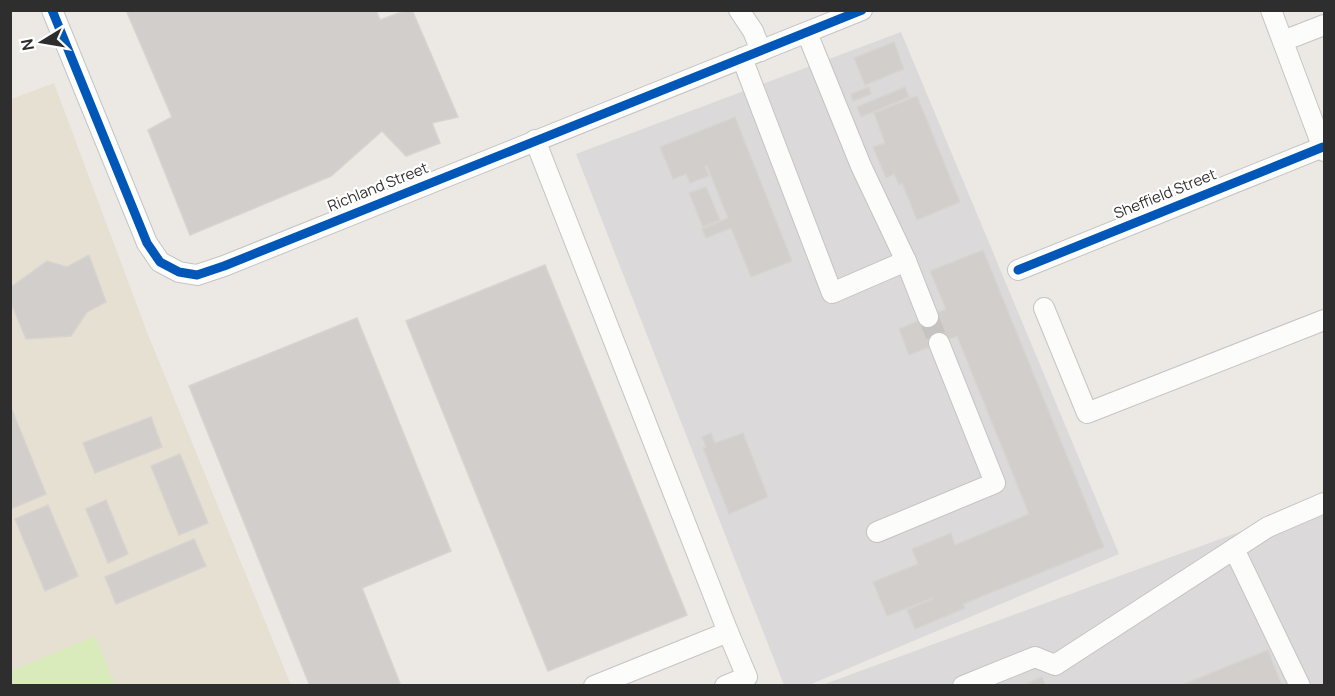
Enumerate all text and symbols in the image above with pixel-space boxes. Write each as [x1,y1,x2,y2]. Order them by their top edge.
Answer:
north arrow [12,12,72,72]
text: N [15,37,39,53]
street label: Richland Street [324,157,431,216]
street label: Sheffield Street [1110,163,1219,224]

